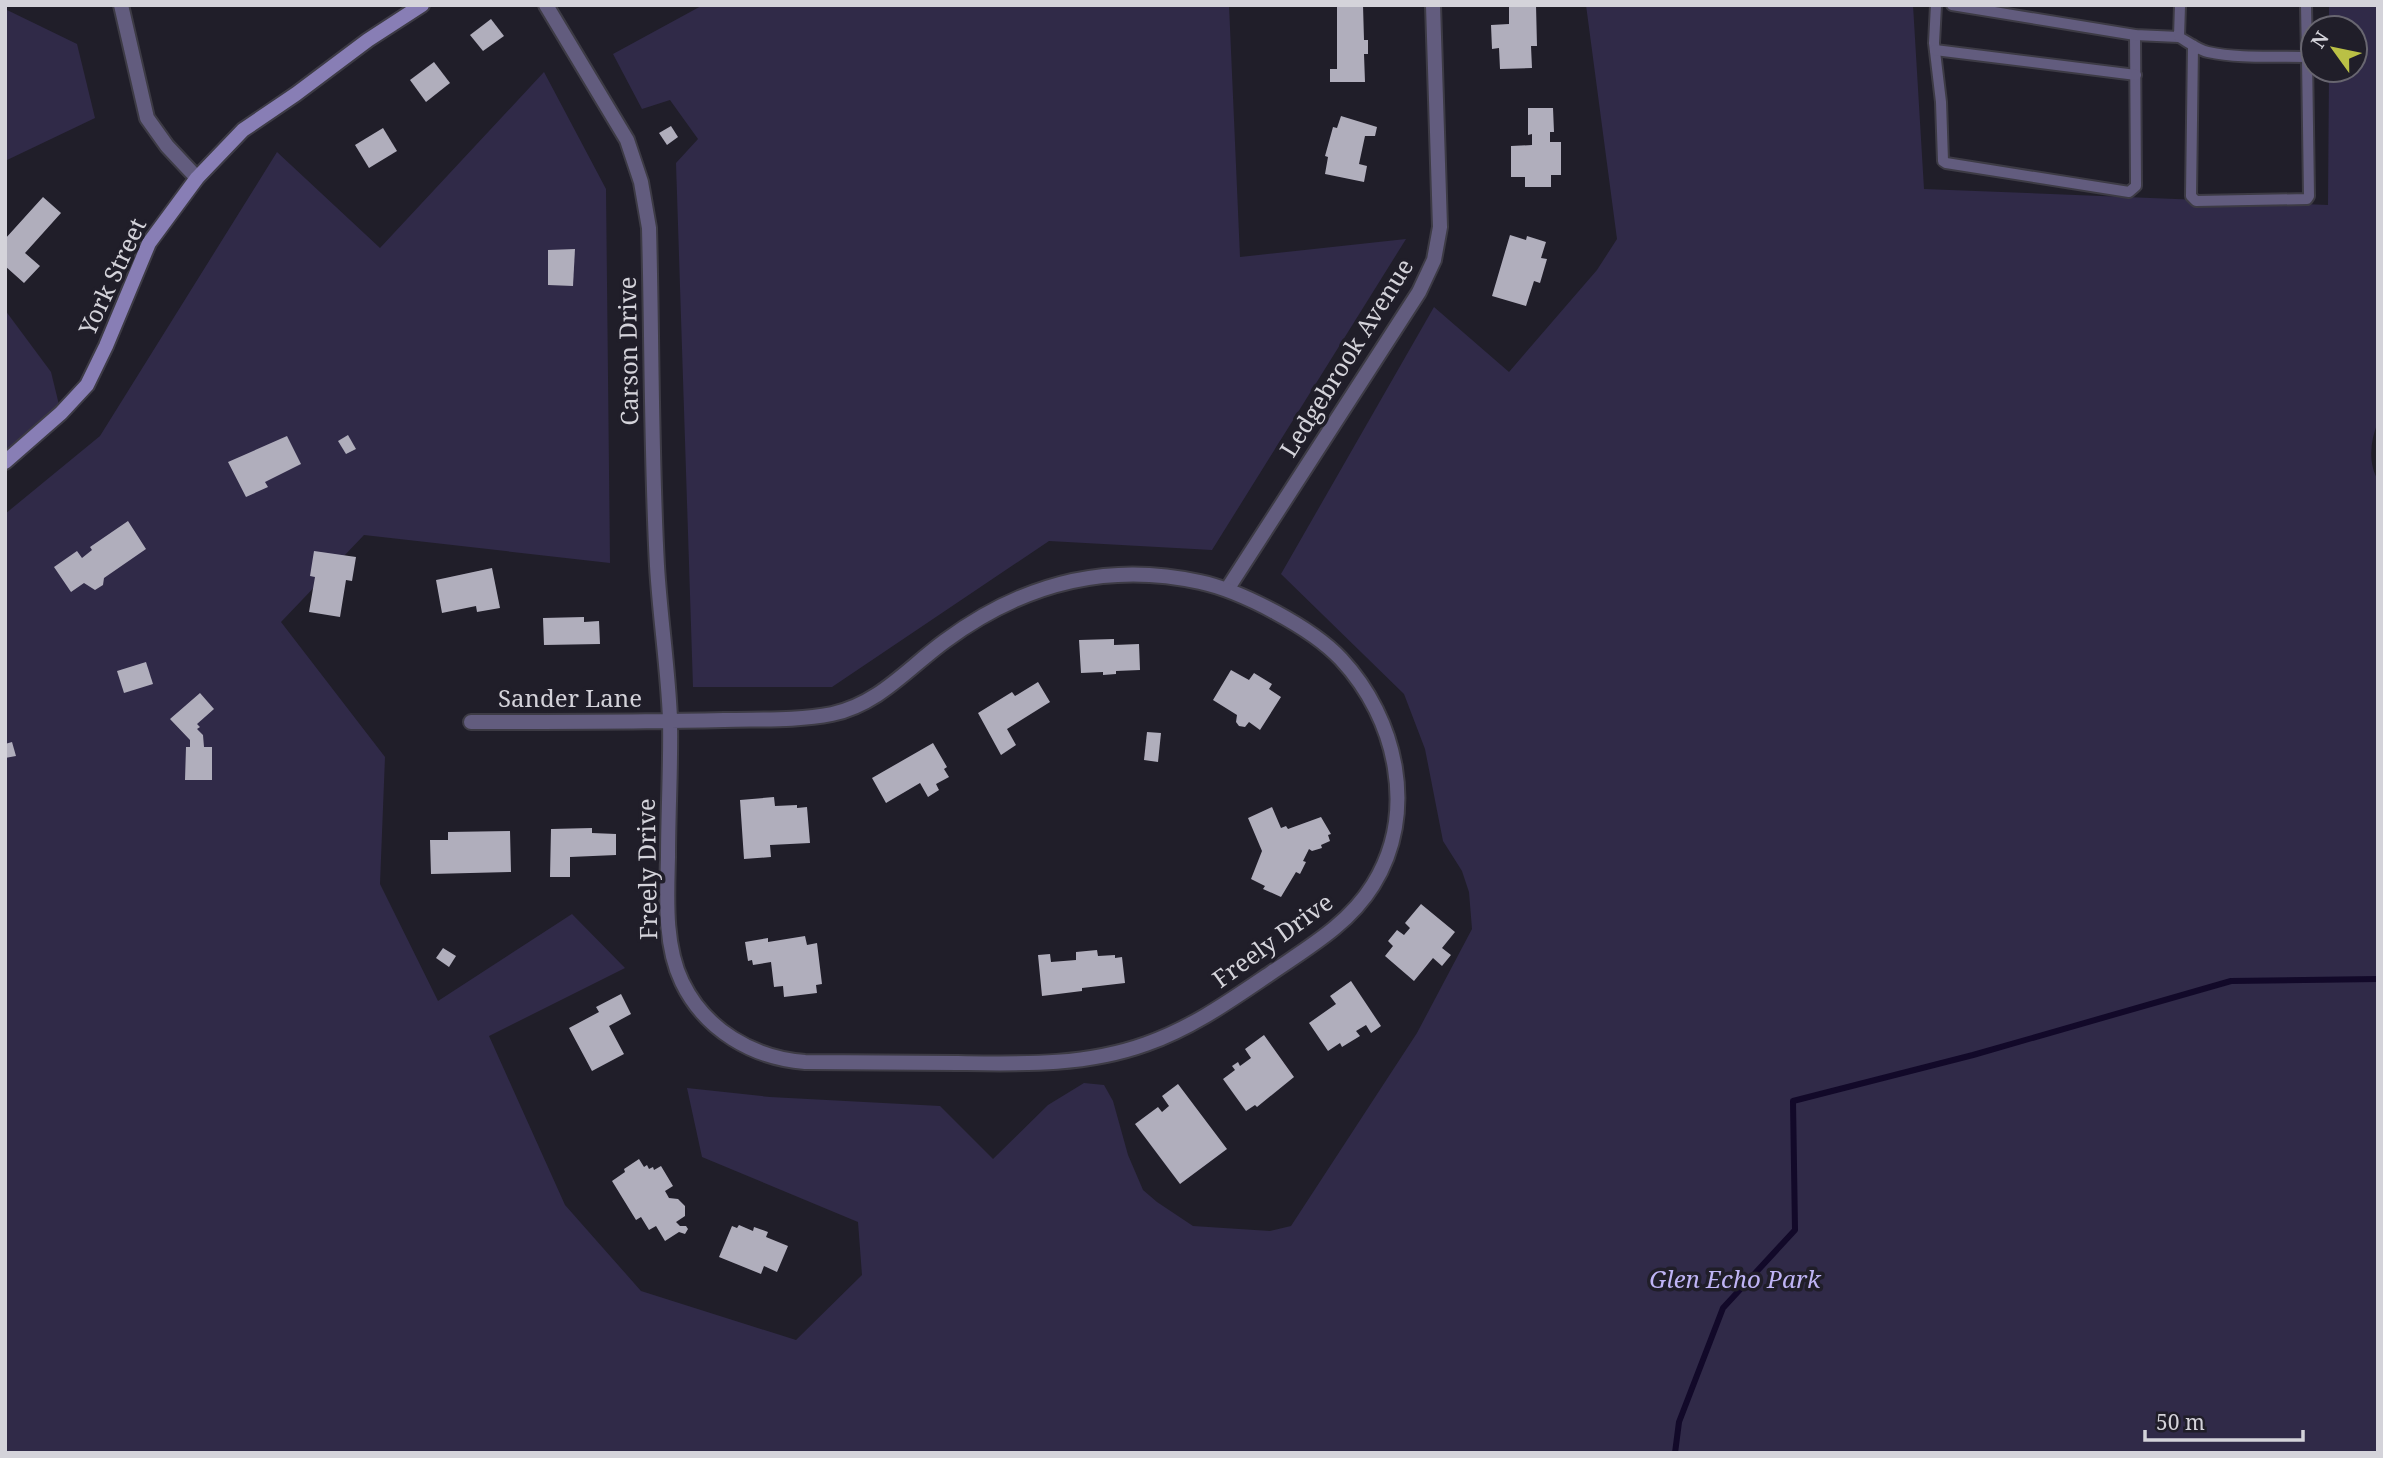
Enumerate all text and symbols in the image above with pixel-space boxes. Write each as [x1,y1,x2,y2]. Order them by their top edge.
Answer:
north arrow [2299,14,2369,84]
text: N [2305,26,2335,53]
street label: York Street [70,212,153,341]
street label: Ledgebrook Avenue [1271,252,1420,463]
street label: Carson Drive [610,276,645,426]
street label: Sander Lane [498,681,642,714]
street label: Freely Drive [629,798,664,940]
street label: Freely Drive [1205,885,1339,995]
park label: Glen Echo Park [1649,1262,1822,1295]
scale bar [2145,1398,2302,1442]
text: 50 m [2156,1408,2205,1436]

